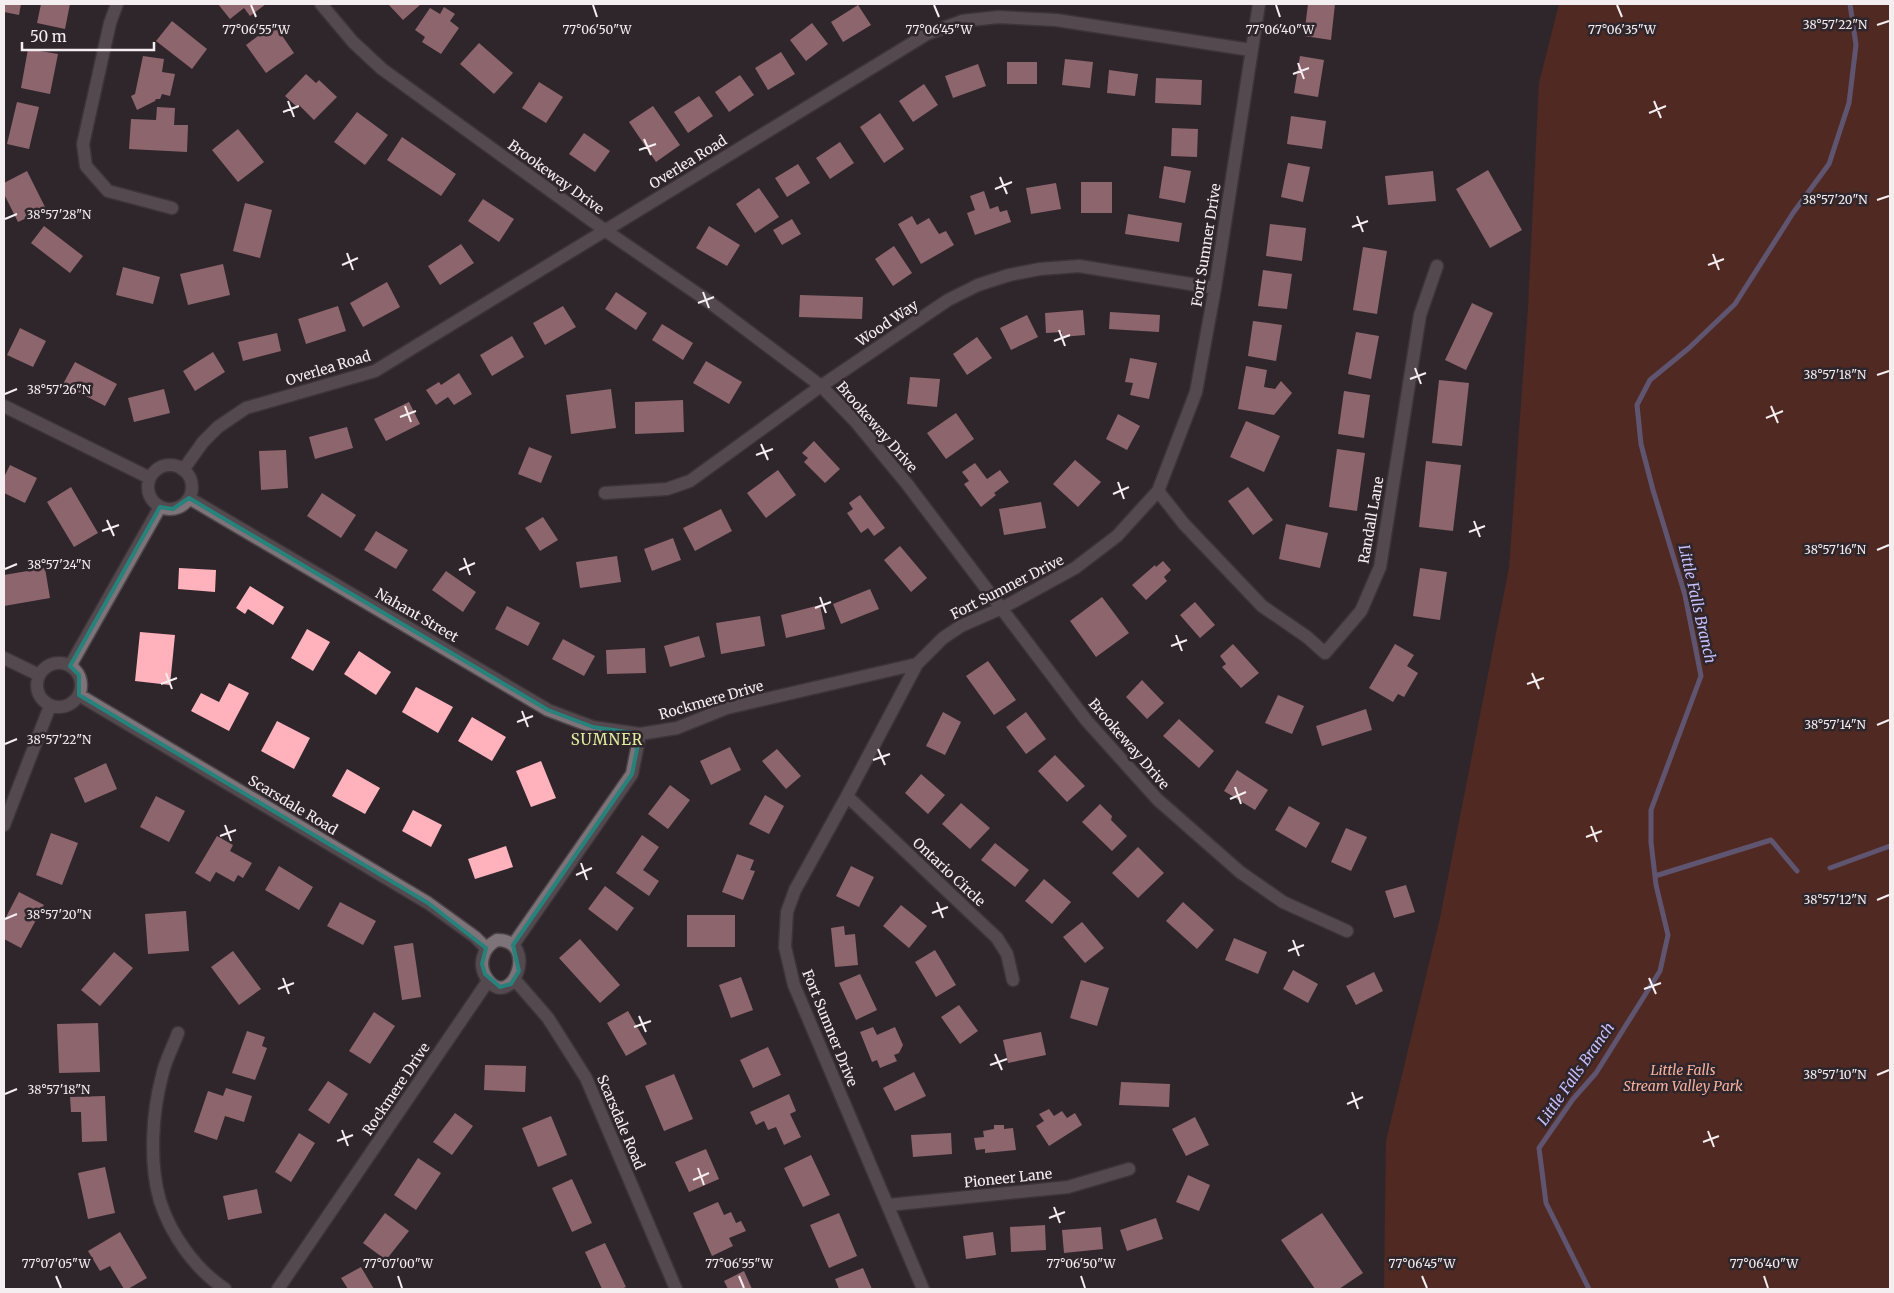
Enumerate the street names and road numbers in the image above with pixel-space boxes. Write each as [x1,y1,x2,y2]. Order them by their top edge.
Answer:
street label: Overlea Road [646,131,731,193]
street label: Brookeway Drive [504,136,608,218]
street label: Fort Sumner Drive [1187,182,1225,308]
street label: Wood Way [852,295,922,351]
street label: Overlea Road [283,346,373,389]
street label: Brookeway Drive [833,378,921,476]
street label: Randall Lane [1354,475,1388,565]
street label: Fort Sumner Drive [947,551,1067,623]
street label: Nahant Street [372,584,462,646]
street label: Rockmere Drive [657,676,765,724]
street label: Brookeway Drive [1085,695,1173,793]
street label: Scarsdale Road [245,771,341,839]
street label: Ontario Circle [909,834,989,910]
street label: Fort Sumner Drive [798,967,862,1089]
street label: Rockmere Drive [358,1039,434,1139]
street label: Scarsdale Road [593,1072,649,1173]
street label: Pioneer Lane [963,1164,1053,1192]

